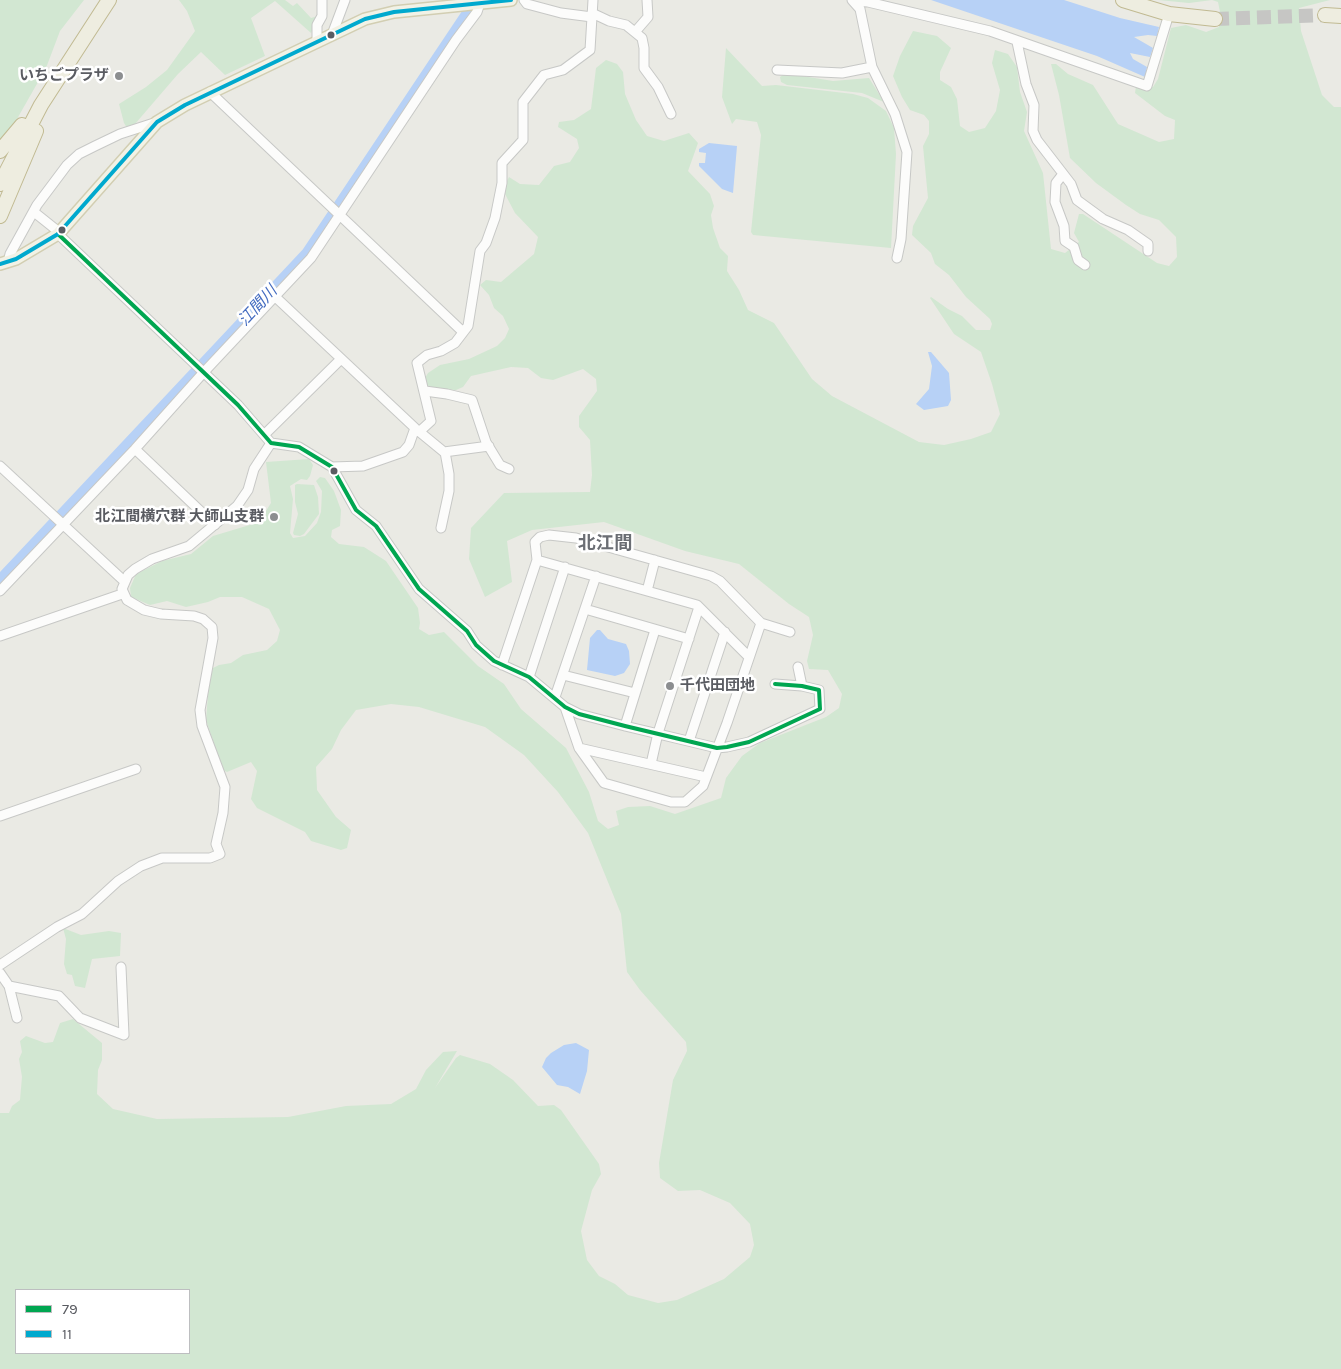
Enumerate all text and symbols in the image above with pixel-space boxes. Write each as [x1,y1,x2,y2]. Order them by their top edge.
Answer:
unlabelled marker [326,30,336,40]
place label: いちごプラザ [19,67,109,85]
marker: いちごプラザ [113,70,125,82]
unlabelled marker [57,225,67,235]
water label: 江間川 [235,282,281,330]
unlabelled marker [329,466,339,476]
place label: 北江間横穴群 大師山支群 [95,508,264,526]
marker: 北江間横穴群 大師山支群 [268,511,280,523]
district label: 北江間 [578,533,632,555]
place label: 千代田団地 [680,677,755,695]
marker: 千代田団地 [664,680,676,692]
legend [15,1289,190,1354]
text: 79 [62,1300,78,1318]
text: 11 [62,1325,72,1343]

